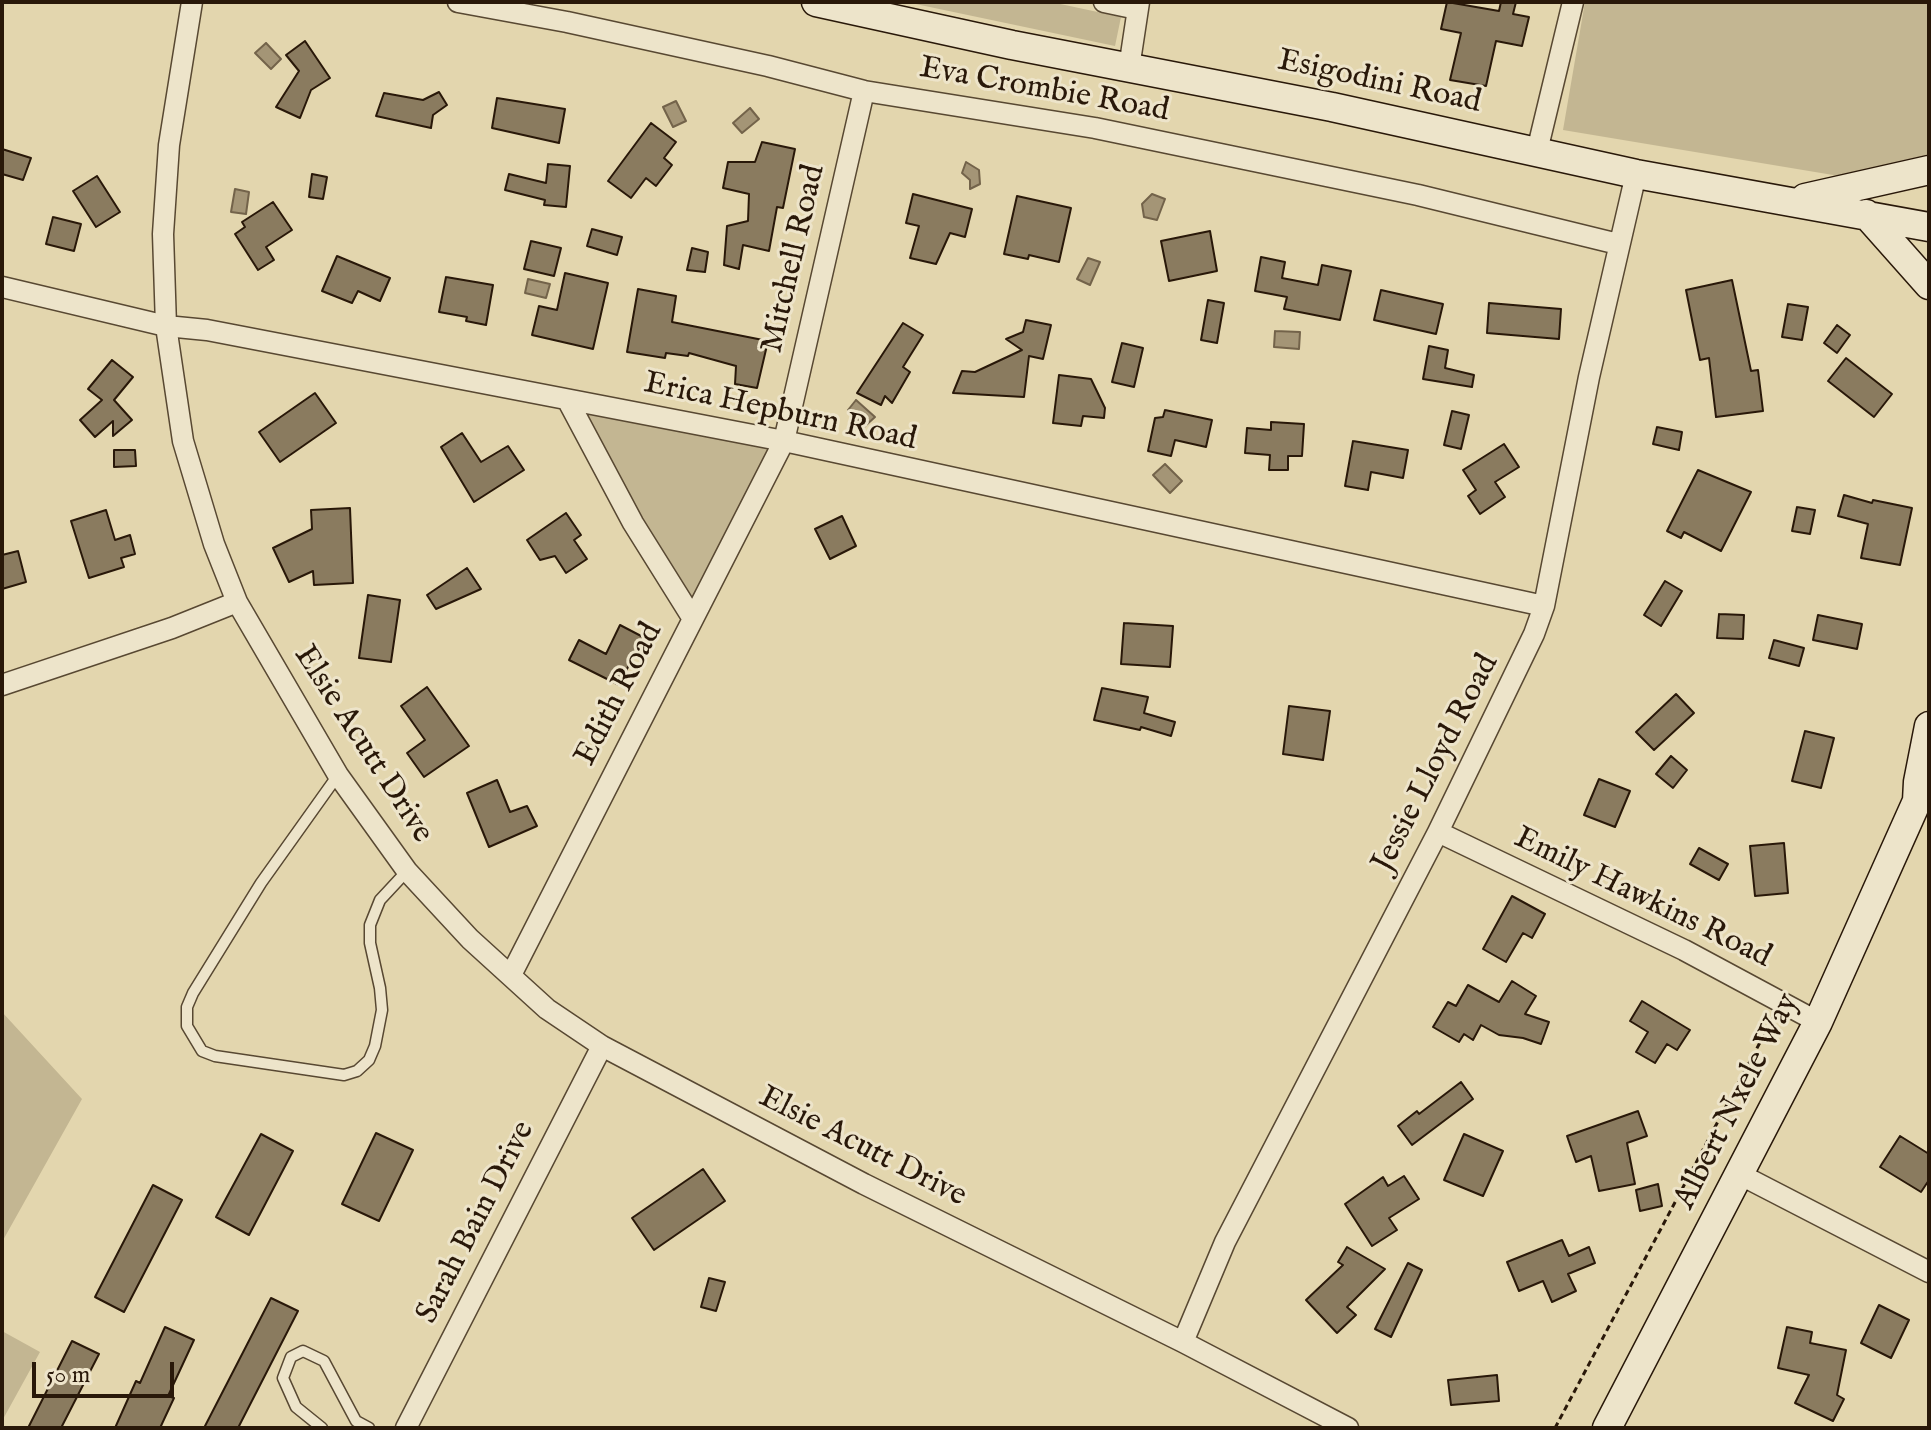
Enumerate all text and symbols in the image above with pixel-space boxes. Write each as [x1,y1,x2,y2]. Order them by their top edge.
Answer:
street label: Esigodini Road [1274,43,1484,123]
street label: Eva Crombie Road [916,50,1172,132]
street label: Mitchell Road [755,161,835,357]
street label: Erica Hepburn Road [640,365,920,461]
street label: Edith Road [568,617,672,773]
street label: Elsie Acutt Drive [284,639,440,851]
street label: Jessie Lloyd Road [1366,649,1508,879]
street label: Emily Hawkins Road [1507,820,1777,978]
street label: Albert Nxele Way [1667,988,1809,1216]
street label: Elsie Acutt Drive [752,1079,972,1217]
street label: Sarah Bain Drive [410,1115,544,1331]
scale bar [36,1346,178,1396]
text: 50 m [46,1360,90,1391]

